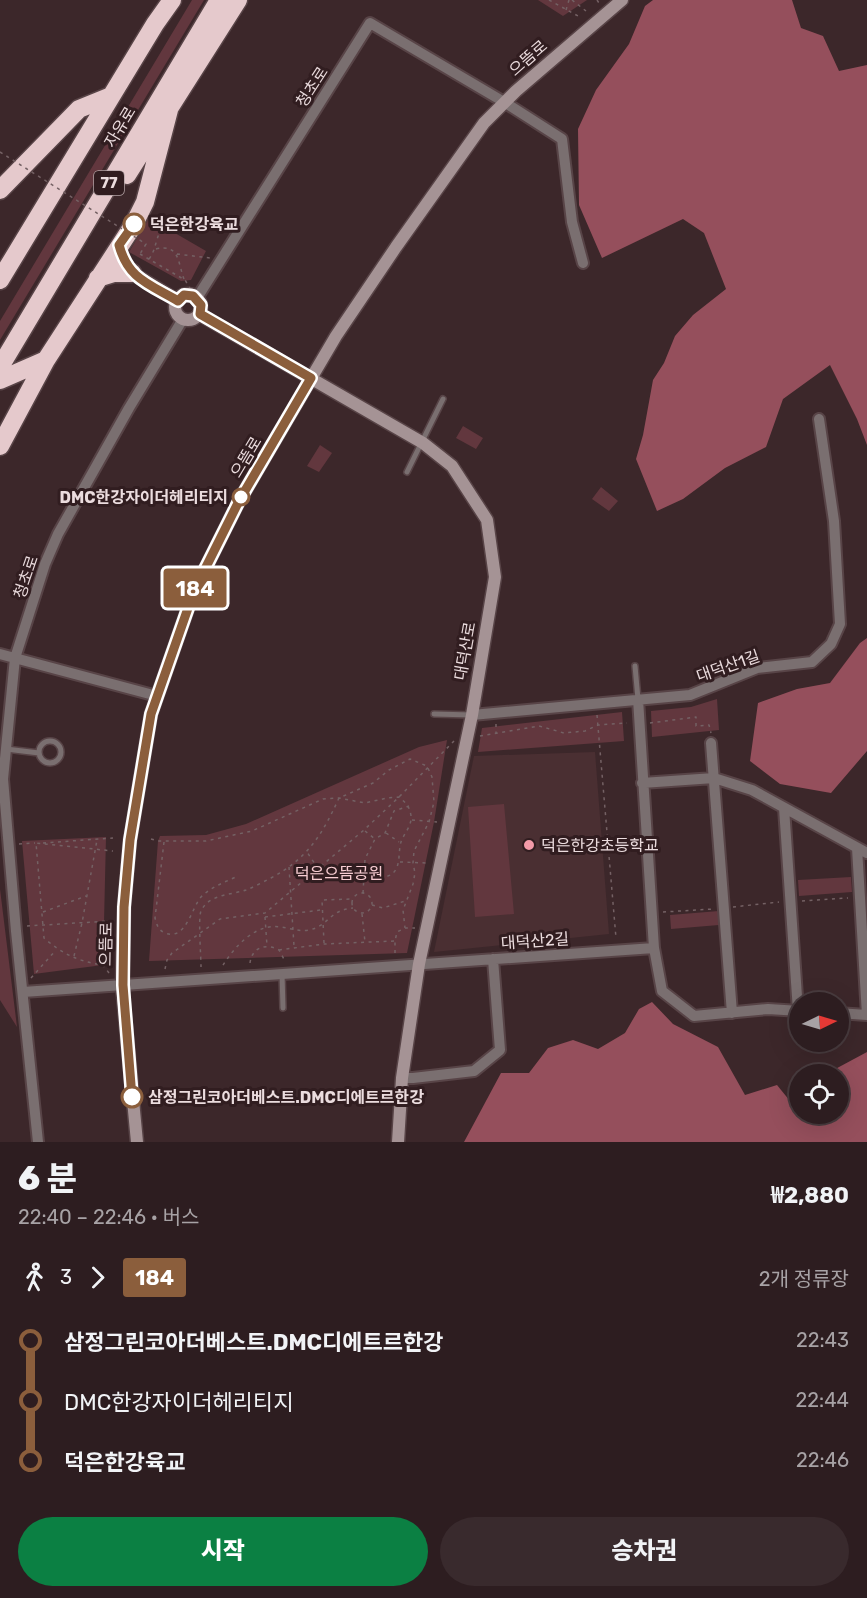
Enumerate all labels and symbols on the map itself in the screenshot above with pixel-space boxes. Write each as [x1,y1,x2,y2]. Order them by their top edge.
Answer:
street label: 으뜸로 [505,36,551,80]
street label: 청초로 [292,63,332,111]
street label: 자유로 [100,103,140,151]
road number: 77 [94,171,124,195]
marker: 덕은한강육교 [123,213,145,235]
place label: 덕은한강육교 [150,215,239,234]
street label: 으뜸로 [226,433,266,481]
place label: DMC한강자이더헤리티지 [60,488,228,507]
marker: DMC한강자이더헤리티지 [232,488,250,506]
street label: 청초로 [10,553,42,601]
line badge: 184 [160,568,230,608]
street label: 대덕산로 [451,620,480,682]
street label: 대덕산1길 [694,646,762,686]
place label: 덕은한강초등학교 [541,836,659,855]
marker: 덕은한강초등학교 [522,838,536,852]
park label: 덕은으뜸공원 [295,864,383,883]
street label: 으뜸로 [96,921,116,966]
street label: 대덕산2길 [500,929,570,953]
north arrow [789,992,849,1052]
marker: 삼정그린코아더베스트.DMC디에트르한강 [121,1086,143,1108]
place label: 삼정그린코아더베스트.DMC디에트르한강 [148,1088,424,1107]

